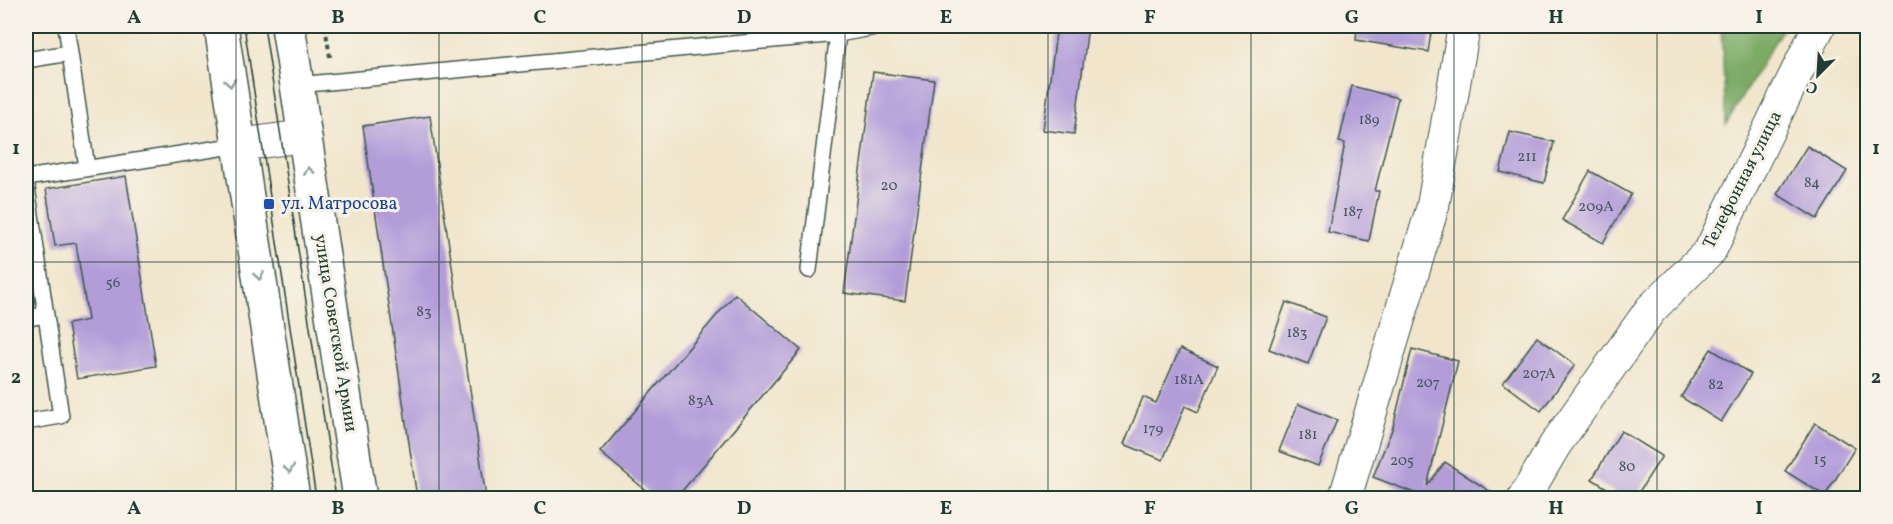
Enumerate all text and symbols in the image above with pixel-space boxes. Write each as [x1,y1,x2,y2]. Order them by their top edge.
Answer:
text: A [127,4,141,32]
text: B [331,4,345,32]
text: C [534,4,547,32]
text: D [737,4,751,32]
text: E [940,4,952,32]
text: F [1144,4,1156,32]
text: G [1345,4,1359,32]
text: H [1548,4,1564,32]
text: I [1755,4,1763,32]
north arrow [1788,45,1848,105]
text: С [1804,75,1822,99]
one-way arrow [223,79,235,88]
street label: Телефонная улица [1697,107,1789,253]
house number: 189 [1358,110,1380,131]
text: 1 [12,135,20,163]
text: 1 [1872,135,1880,163]
house number: 211 [1517,147,1537,168]
one-way arrow [304,166,316,176]
house number: 84 [1804,173,1820,194]
house number: 20 [881,176,897,197]
place label: ул. Матросова [281,192,397,217]
marker: ул. Матросова [262,197,276,211]
house number: 209А [1578,197,1614,218]
house number: 187 [1343,202,1363,223]
street label: улица Советской Армии [307,232,363,434]
one-way arrow [253,271,265,281]
house number: 56 [106,273,120,294]
house number: 83 [416,302,432,323]
house number: 183 [1286,323,1308,344]
text: 2 [11,364,21,392]
house number: 207А [1522,364,1556,385]
text: 2 [1871,364,1881,392]
house number: 181А [1174,370,1204,391]
house number: 207 [1416,373,1440,394]
house number: 82 [1708,375,1724,396]
house number: 83А [688,391,714,412]
house number: 179 [1143,419,1164,440]
house number: 181 [1298,425,1318,446]
house number: 15 [1813,450,1827,471]
house number: 205 [1390,451,1414,472]
house number: 80 [1619,457,1635,478]
one-way arrow [282,464,294,473]
text: A [127,495,141,523]
text: B [331,495,345,523]
text: C [534,495,547,523]
text: D [737,495,751,523]
text: E [940,495,952,523]
text: F [1144,495,1156,523]
text: G [1345,495,1359,523]
text: H [1548,495,1564,523]
text: I [1755,495,1763,523]

